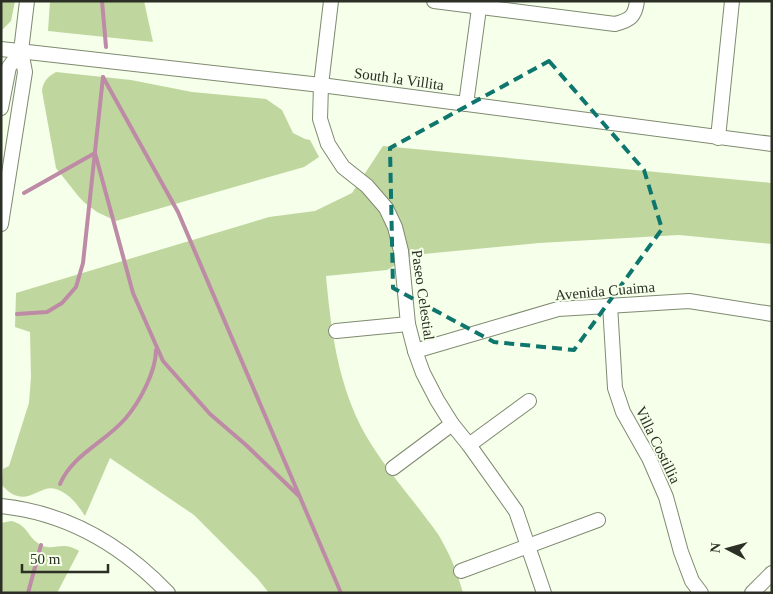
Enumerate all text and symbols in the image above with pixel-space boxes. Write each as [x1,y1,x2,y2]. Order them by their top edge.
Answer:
street label: South la Villita [353,65,445,93]
street label: Paseo Celestial [409,249,437,341]
street label: Avenida Cuaima [554,279,656,303]
street label: Villa Costillia [632,404,684,486]
north arrow [703,524,753,574]
scale bar [22,542,109,574]
text: N [708,542,724,554]
text: 50 m [30,551,61,567]

